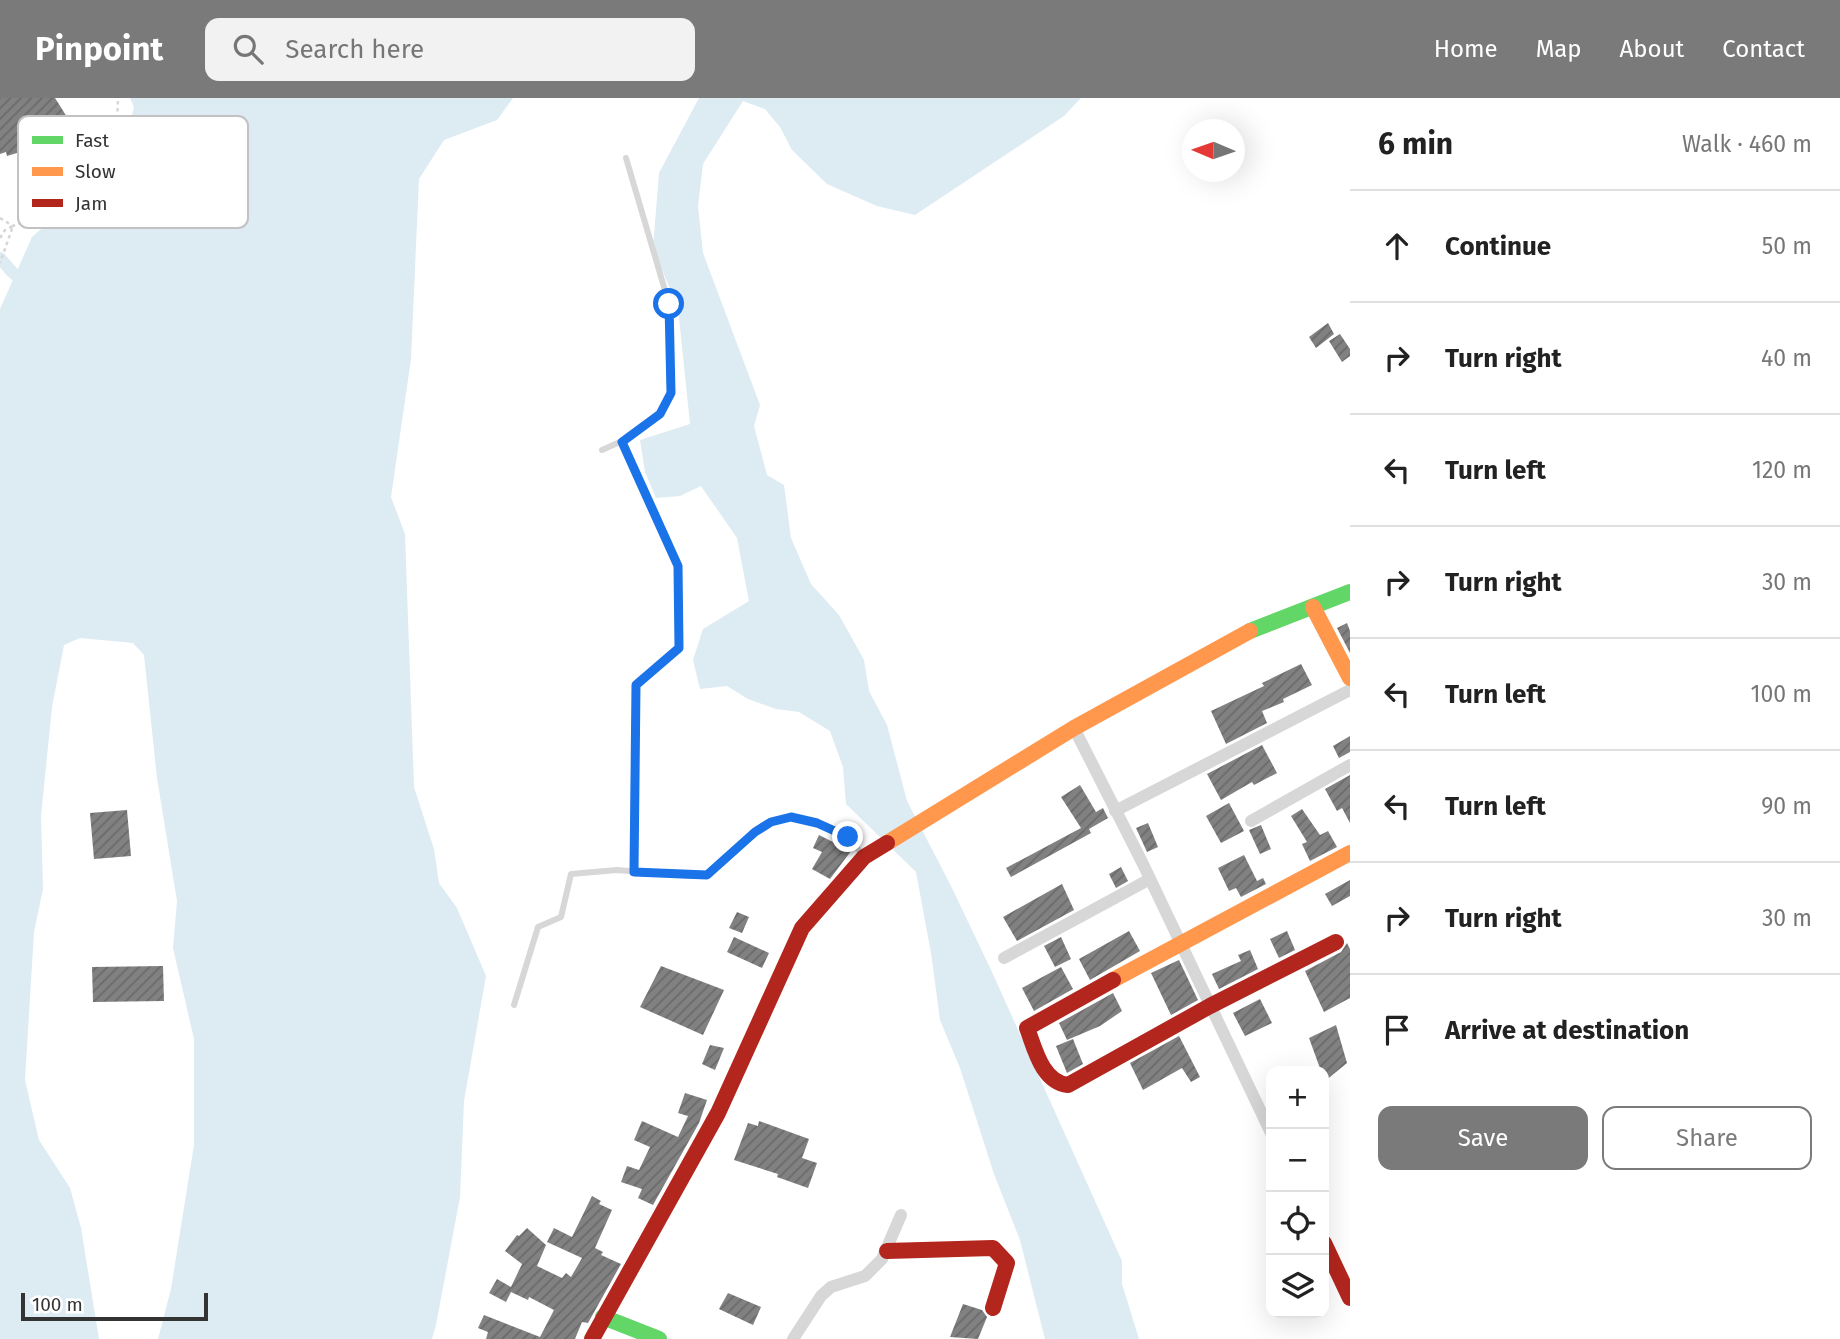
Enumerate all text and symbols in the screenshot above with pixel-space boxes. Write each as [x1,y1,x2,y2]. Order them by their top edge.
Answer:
search box [205,18,695,81]
text: Pinpoint [35,29,163,69]
icon: search [229,30,267,68]
text: Search here [285,34,424,65]
text: Home [1434,35,1498,63]
text: Map [1536,35,1582,63]
text: About [1620,35,1684,63]
text: Contact [1722,35,1805,63]
legend [18,116,248,228]
north arrow [1182,119,1245,182]
text: 6 min [1378,126,1453,162]
text: Fast [75,129,109,152]
text: Walk · 460 m [1682,130,1812,158]
text: Slow [75,160,116,183]
text: Jam [75,192,107,215]
icon: ahead [1378,227,1416,265]
text: Continue [1445,231,1551,262]
text: 50 m [1762,232,1812,260]
route start [653,288,684,319]
icon: right [1378,339,1416,377]
text: Turn right [1445,343,1562,374]
text: 40 m [1761,344,1812,372]
icon: left [1378,451,1416,489]
text: Turn left [1445,455,1546,486]
text: 120 m [1752,456,1812,484]
icon: right [1378,563,1416,601]
text: Turn right [1445,567,1562,598]
text: 30 m [1762,568,1812,596]
icon: left [1378,675,1416,713]
text: Turn left [1445,679,1546,710]
text: 100 m [1751,680,1812,708]
icon: left [1378,787,1416,825]
text: Turn left [1445,791,1546,822]
text: 90 m [1761,792,1812,820]
route end [832,821,863,852]
icon: right [1378,899,1416,937]
text: Turn right [1445,903,1562,934]
text: 30 m [1762,904,1812,932]
icon: arrive [1378,1011,1416,1049]
text: Arrive at destination [1445,1015,1689,1046]
map controls [1266,1066,1329,1318]
button: + [1266,1066,1329,1129]
button: Save [1378,1106,1588,1170]
button: Share [1602,1106,1812,1170]
button: − [1266,1129,1329,1192]
button: locate [1266,1192,1329,1255]
button: layers [1266,1255,1329,1318]
scale bar [21,1290,208,1322]
text: 100 m [32,1293,83,1316]

